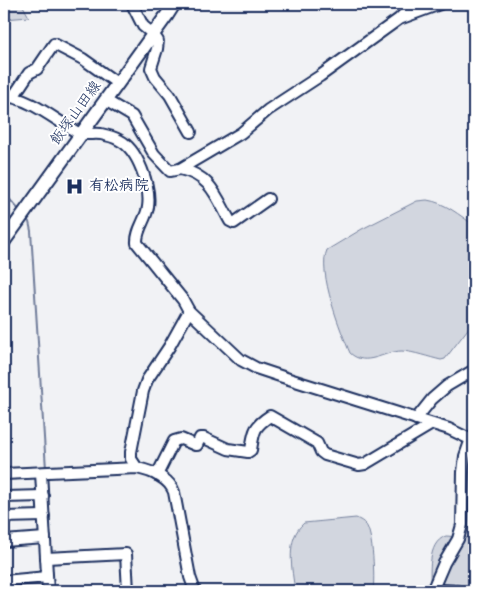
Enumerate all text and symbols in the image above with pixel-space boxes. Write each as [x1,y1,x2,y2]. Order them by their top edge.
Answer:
street label: 飯塚山田線 [44,76,108,150]
place label: 有松病院 [89,174,149,198]
hospital icon: 有松病院 [65,176,85,196]

